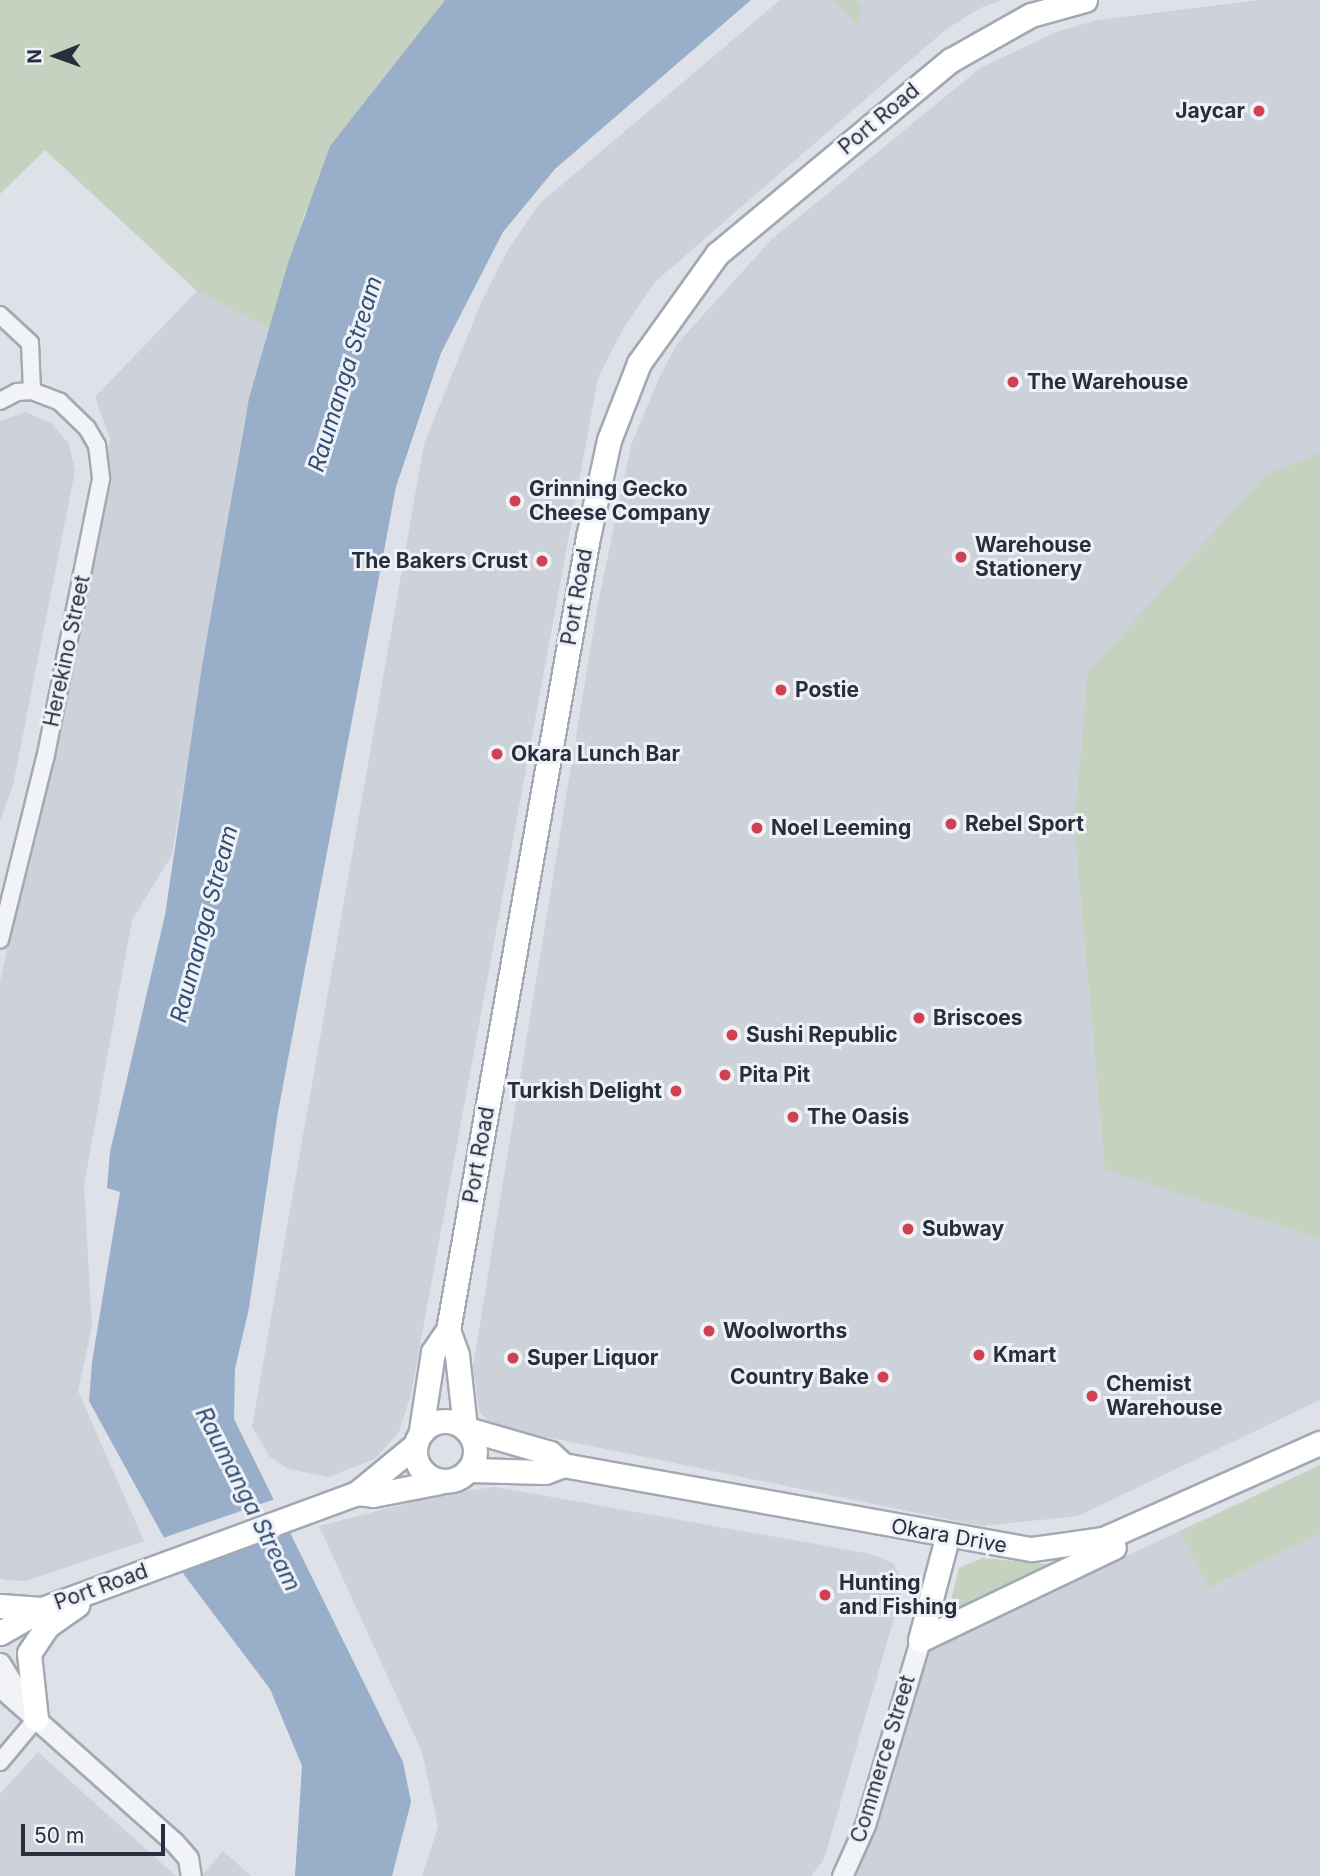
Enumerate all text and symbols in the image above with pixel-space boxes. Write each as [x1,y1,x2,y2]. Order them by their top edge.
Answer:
north arrow [21,21,91,91]
text: N [23,49,46,64]
street label: Port Road [834,78,924,160]
place label: Jaycar [1175,98,1245,124]
marker: Jaycar [1251,103,1267,119]
water label: Raumanga Stream [302,273,388,475]
place label: The Warehouse [1027,369,1188,395]
marker: The Warehouse [1005,374,1021,390]
place label: Grinning Gecko Cheese Company [529,476,710,526]
marker: Grinning Gecko Cheese Company [507,493,523,509]
place label: Warehouse Stationery [975,532,1092,582]
street label: Port Road [556,547,598,647]
place label: The Bakers Crust [351,548,528,574]
marker: Warehouse Stationery [953,549,969,565]
marker: The Bakers Crust [534,553,550,569]
street label: Herekino Street [39,573,95,729]
place label: Postie [795,677,859,703]
marker: Postie [773,682,789,698]
place label: Okara Lunch Bar [511,741,680,767]
marker: Okara Lunch Bar [489,746,505,762]
place label: Rebel Sport [965,811,1084,837]
place label: Noel Leeming [771,815,911,841]
marker: Rebel Sport [943,816,959,832]
marker: Noel Leeming [749,820,765,836]
water label: Raumanga Stream [164,822,244,1026]
place label: Briscoes [933,1005,1023,1031]
marker: Briscoes [911,1010,927,1026]
place label: Sushi Republic [746,1022,898,1048]
marker: Sushi Republic [724,1027,740,1043]
place label: Pita Pit [739,1062,810,1088]
marker: Pita Pit [717,1067,733,1083]
place label: Turkish Delight [507,1078,662,1104]
marker: Turkish Delight [668,1083,684,1099]
place label: The Oasis [807,1104,909,1130]
street label: Port Road [458,1105,500,1205]
marker: The Oasis [785,1109,801,1125]
place label: Subway [922,1216,1004,1242]
marker: Subway [900,1221,916,1237]
place label: Woolworths [723,1318,847,1344]
marker: Woolworths [701,1323,717,1339]
place label: Kmart [993,1342,1056,1368]
place label: Super Liquor [527,1345,658,1371]
marker: Kmart [971,1347,987,1363]
marker: Super Liquor [505,1350,521,1366]
place label: Country Bake [730,1364,869,1390]
marker: Country Bake [875,1369,891,1385]
place label: Chemist Warehouse [1106,1371,1223,1421]
marker: Chemist Warehouse [1084,1388,1100,1404]
water label: Raumanga Stream [190,1402,306,1596]
street label: Okara Drive [889,1513,1009,1559]
street label: Port Road [51,1558,151,1616]
place label: Hunting and Fishing [839,1570,957,1620]
marker: Hunting and Fishing [817,1587,833,1603]
street label: Commerce Street [846,1672,920,1846]
scale bar [24,1810,168,1854]
text: 50 m [34,1823,84,1848]

